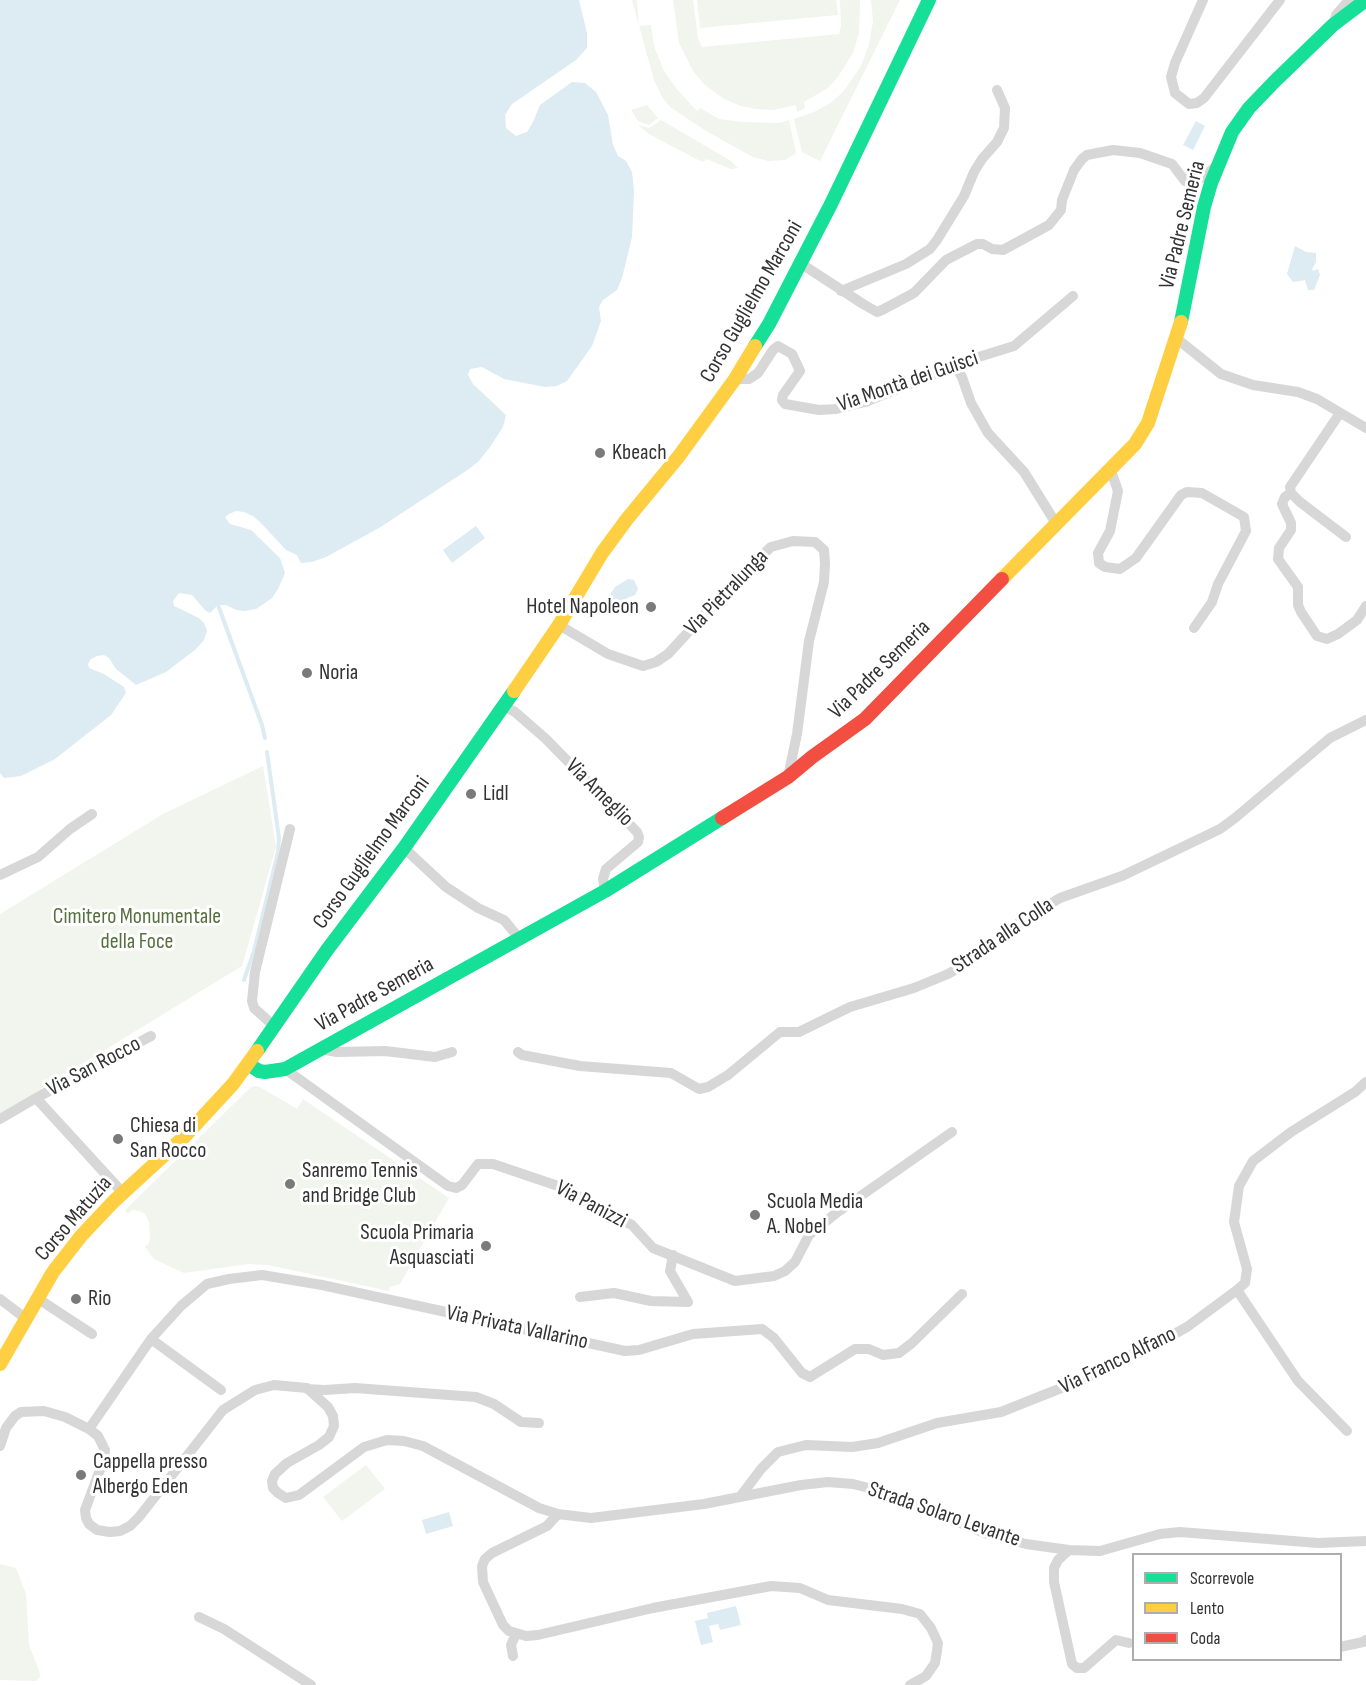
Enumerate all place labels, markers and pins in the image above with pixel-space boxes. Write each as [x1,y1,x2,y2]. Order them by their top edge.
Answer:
place label: Kbeach [612,440,667,466]
marker: Kbeach [593,446,607,460]
place label: Hotel Napoleon [526,594,639,620]
marker: Hotel Napoleon [644,600,658,614]
place label: Noria [319,660,358,686]
marker: Noria [300,666,314,680]
place label: Lidl [483,781,508,807]
marker: Lidl [464,787,478,801]
place label: Chiesa di San Rocco [130,1113,206,1164]
marker: Chiesa di San Rocco [111,1132,125,1146]
place label: Sanremo Tennis and Bridge Club [302,1158,418,1210]
marker: Sanremo Tennis and Bridge Club [283,1177,297,1191]
place label: Scuola Media A. Nobel [767,1189,863,1240]
marker: Scuola Media A. Nobel [748,1208,762,1222]
place label: Scuola Primaria Asquasciati [360,1220,474,1272]
marker: Scuola Primaria Asquasciati [479,1239,493,1253]
place label: Rio [88,1286,111,1312]
marker: Rio [69,1292,83,1306]
place label: Cappella presso Albergo Eden [93,1449,208,1500]
marker: Cappella presso Albergo Eden [74,1468,88,1482]

